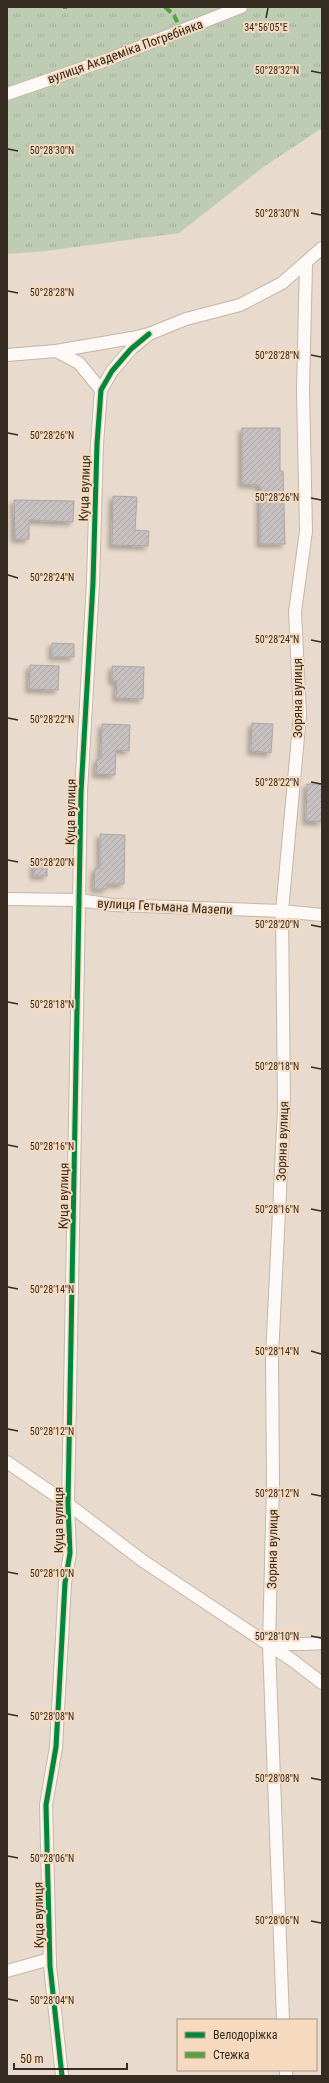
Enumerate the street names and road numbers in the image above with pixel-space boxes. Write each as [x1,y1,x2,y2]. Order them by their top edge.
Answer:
street label: вулиця Академіка Погребняка [45,16,205,87]
street label: Куца вулиця [76,455,93,522]
street label: Зоряна вулиця [290,658,305,738]
street label: Куца вулиця [62,779,79,845]
street label: вулиця Гетьмана Мазепи [97,895,233,918]
street label: Зоряна вулиця [274,1101,291,1181]
street label: Куца вулиця [55,1163,72,1229]
street label: Куца вулиця [51,1487,66,1553]
street label: Зоряна вулиця [264,1509,281,1589]
street label: Куца вулиця [30,1882,47,1948]

